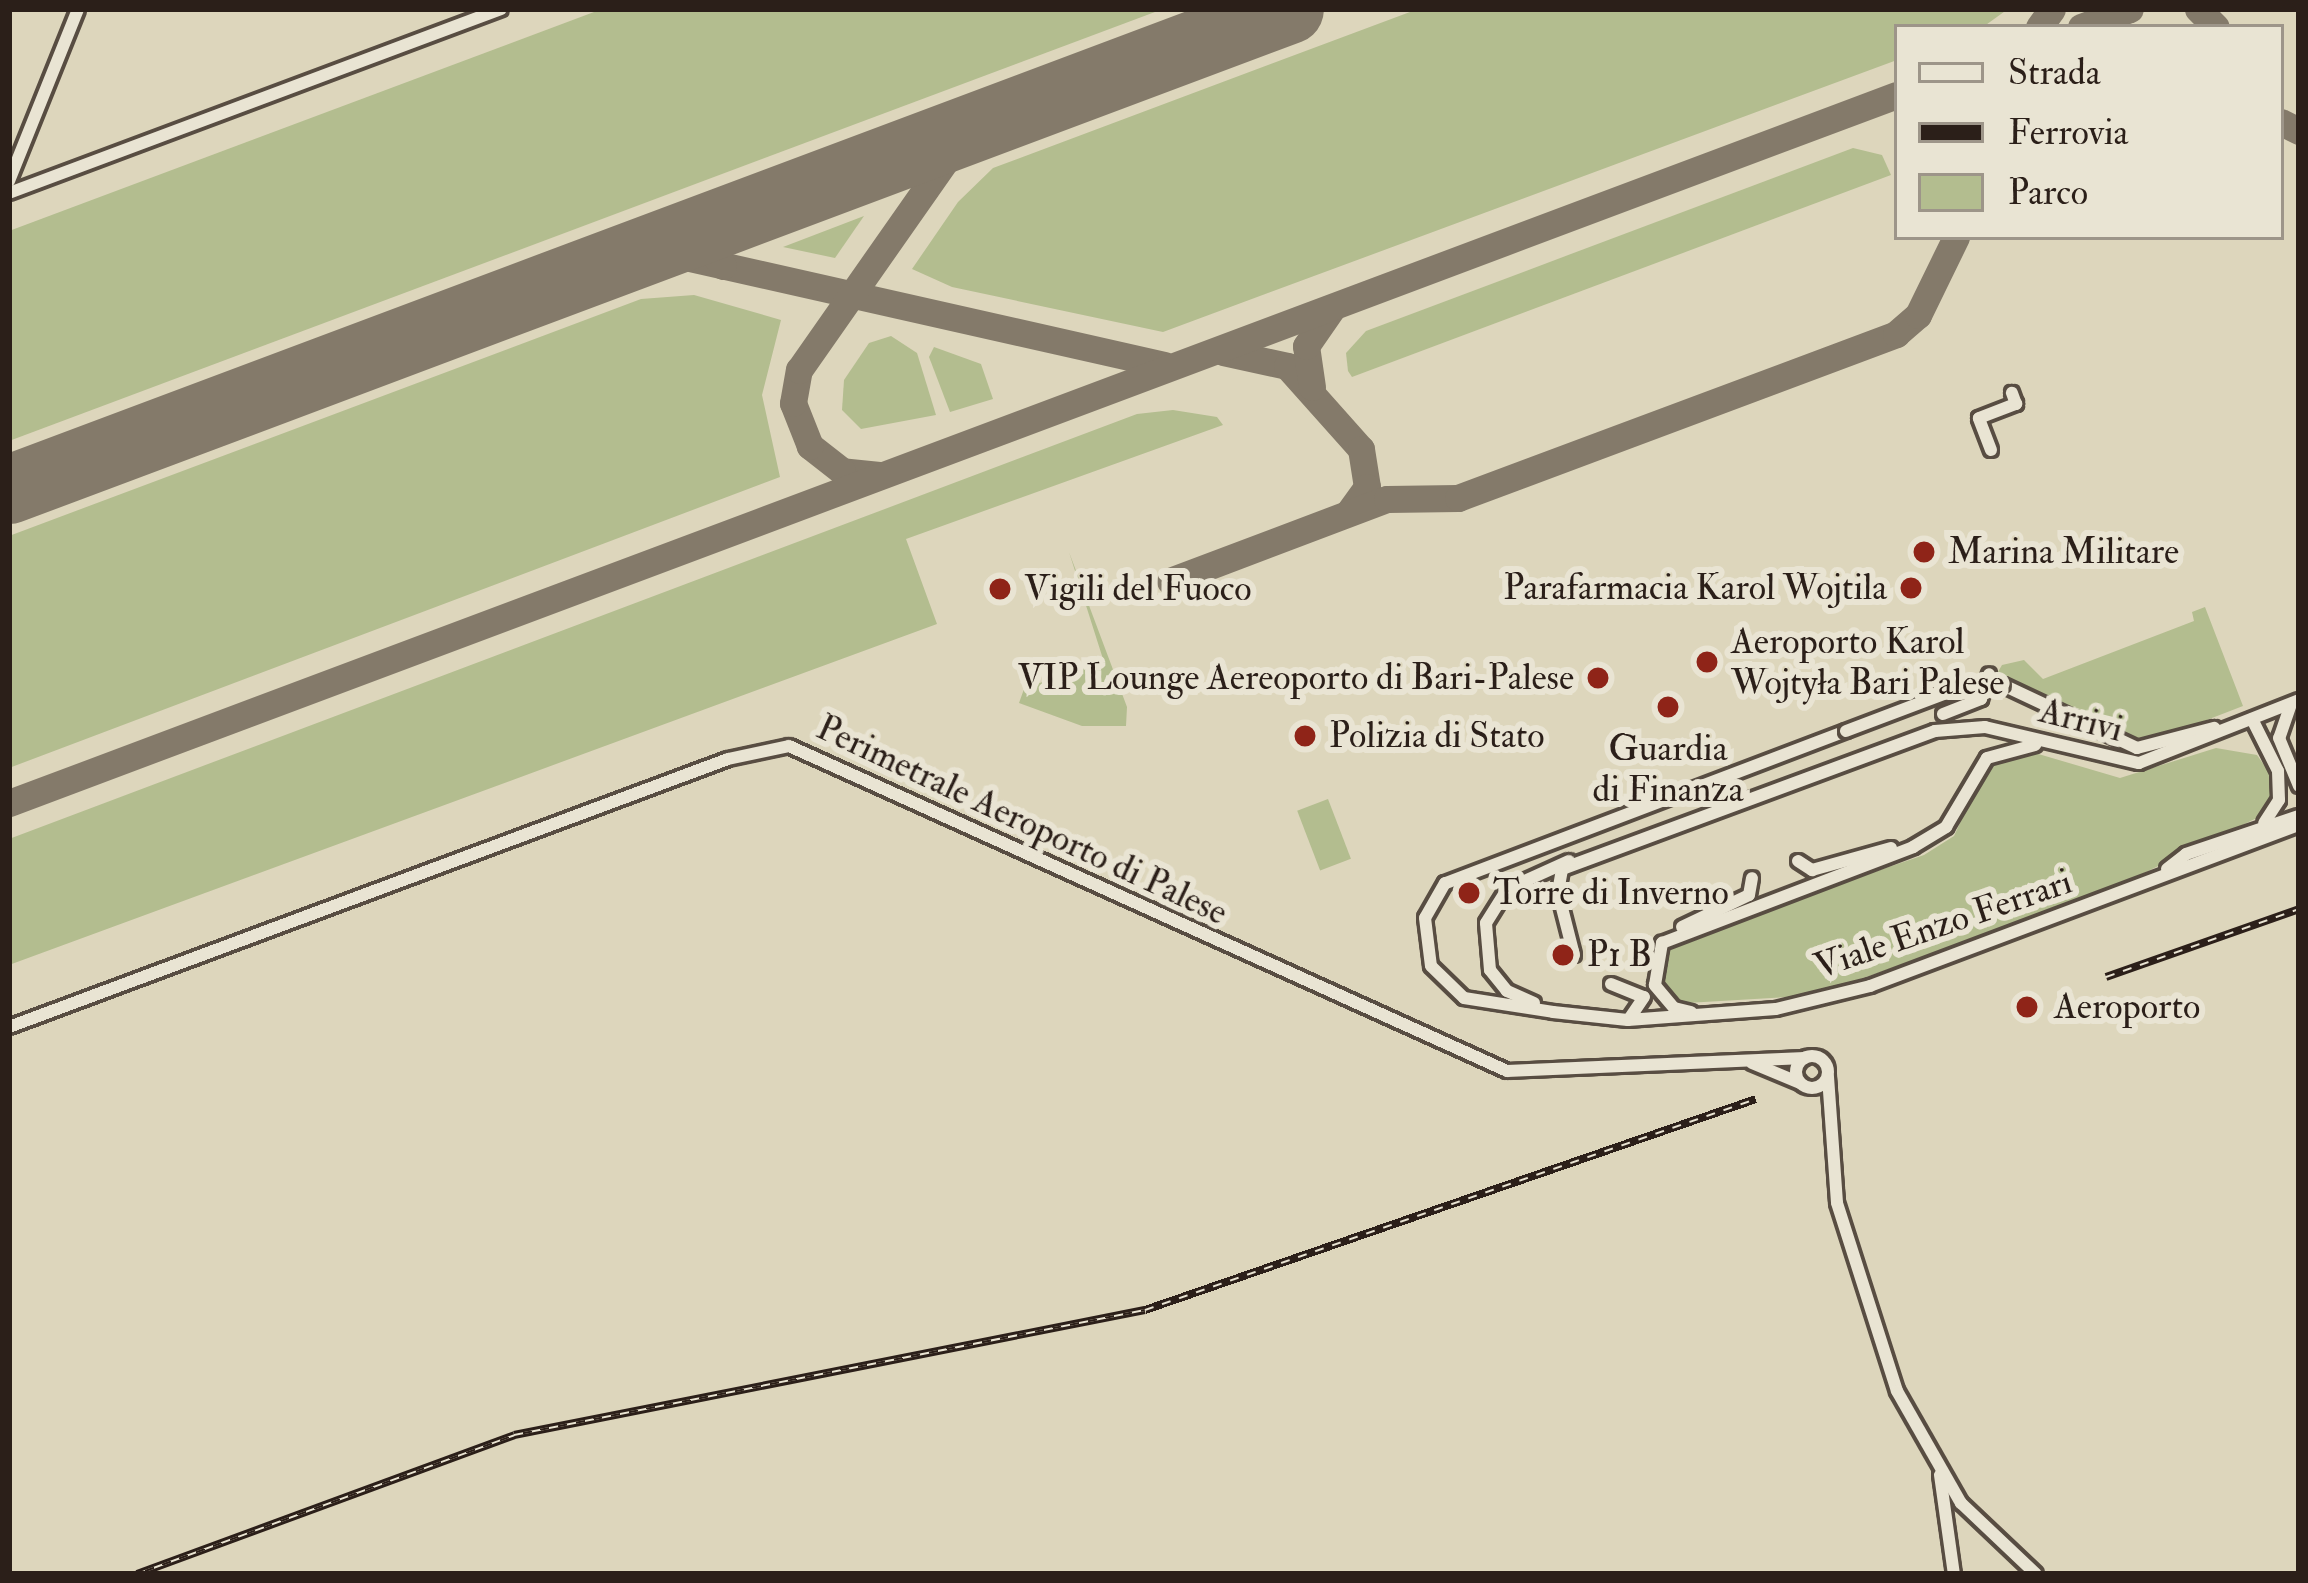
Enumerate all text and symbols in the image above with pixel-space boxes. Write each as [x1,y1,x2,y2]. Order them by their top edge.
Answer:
legend [1894,24,2284,240]
text: Strada [2008,50,2100,95]
text: Ferrovia [2008,110,2128,155]
text: Parco [2008,170,2088,215]
place label: Marina Militare [1948,530,2179,574]
marker: Marina Militare [1911,539,1937,565]
place label: Parafarmacia Karol Wojtila [1503,566,1887,610]
place label: Vigili del Fuoco [1024,567,1251,611]
marker: Parafarmacia Karol Wojtila [1898,575,1924,601]
marker: Vigili del Fuoco [987,576,1013,602]
place label: Aeroporto Karol Wojtyła Bari Palese [1731,619,2004,704]
marker: Aeroporto Karol Wojtyła Bari Palese [1694,649,1720,675]
place label: VIP Lounge Aereoporto di Bari-Palese [1017,656,1574,700]
marker: VIP Lounge Aereoporto di Bari-Palese [1585,665,1611,691]
street label: Arrivi [2035,689,2127,751]
marker: Guardia di Finanza [1655,694,1681,720]
street label: Perimetrale Aeroporto di Palese [810,706,1234,934]
place label: Polizia di Stato [1329,714,1545,758]
marker: Polizia di Stato [1292,723,1318,749]
place label: Guardia di Finanza [1593,726,1743,811]
street label: Viale Enzo Ferrari [1809,860,2077,988]
place label: Torre di Inverno [1493,871,1729,915]
marker: Torre di Inverno [1456,880,1482,906]
place label: P1 B [1587,933,1652,977]
marker: P1 B [1550,942,1576,968]
place label: Aeroporto [2054,985,2200,1029]
marker: Aeroporto [2011,991,2043,1023]

